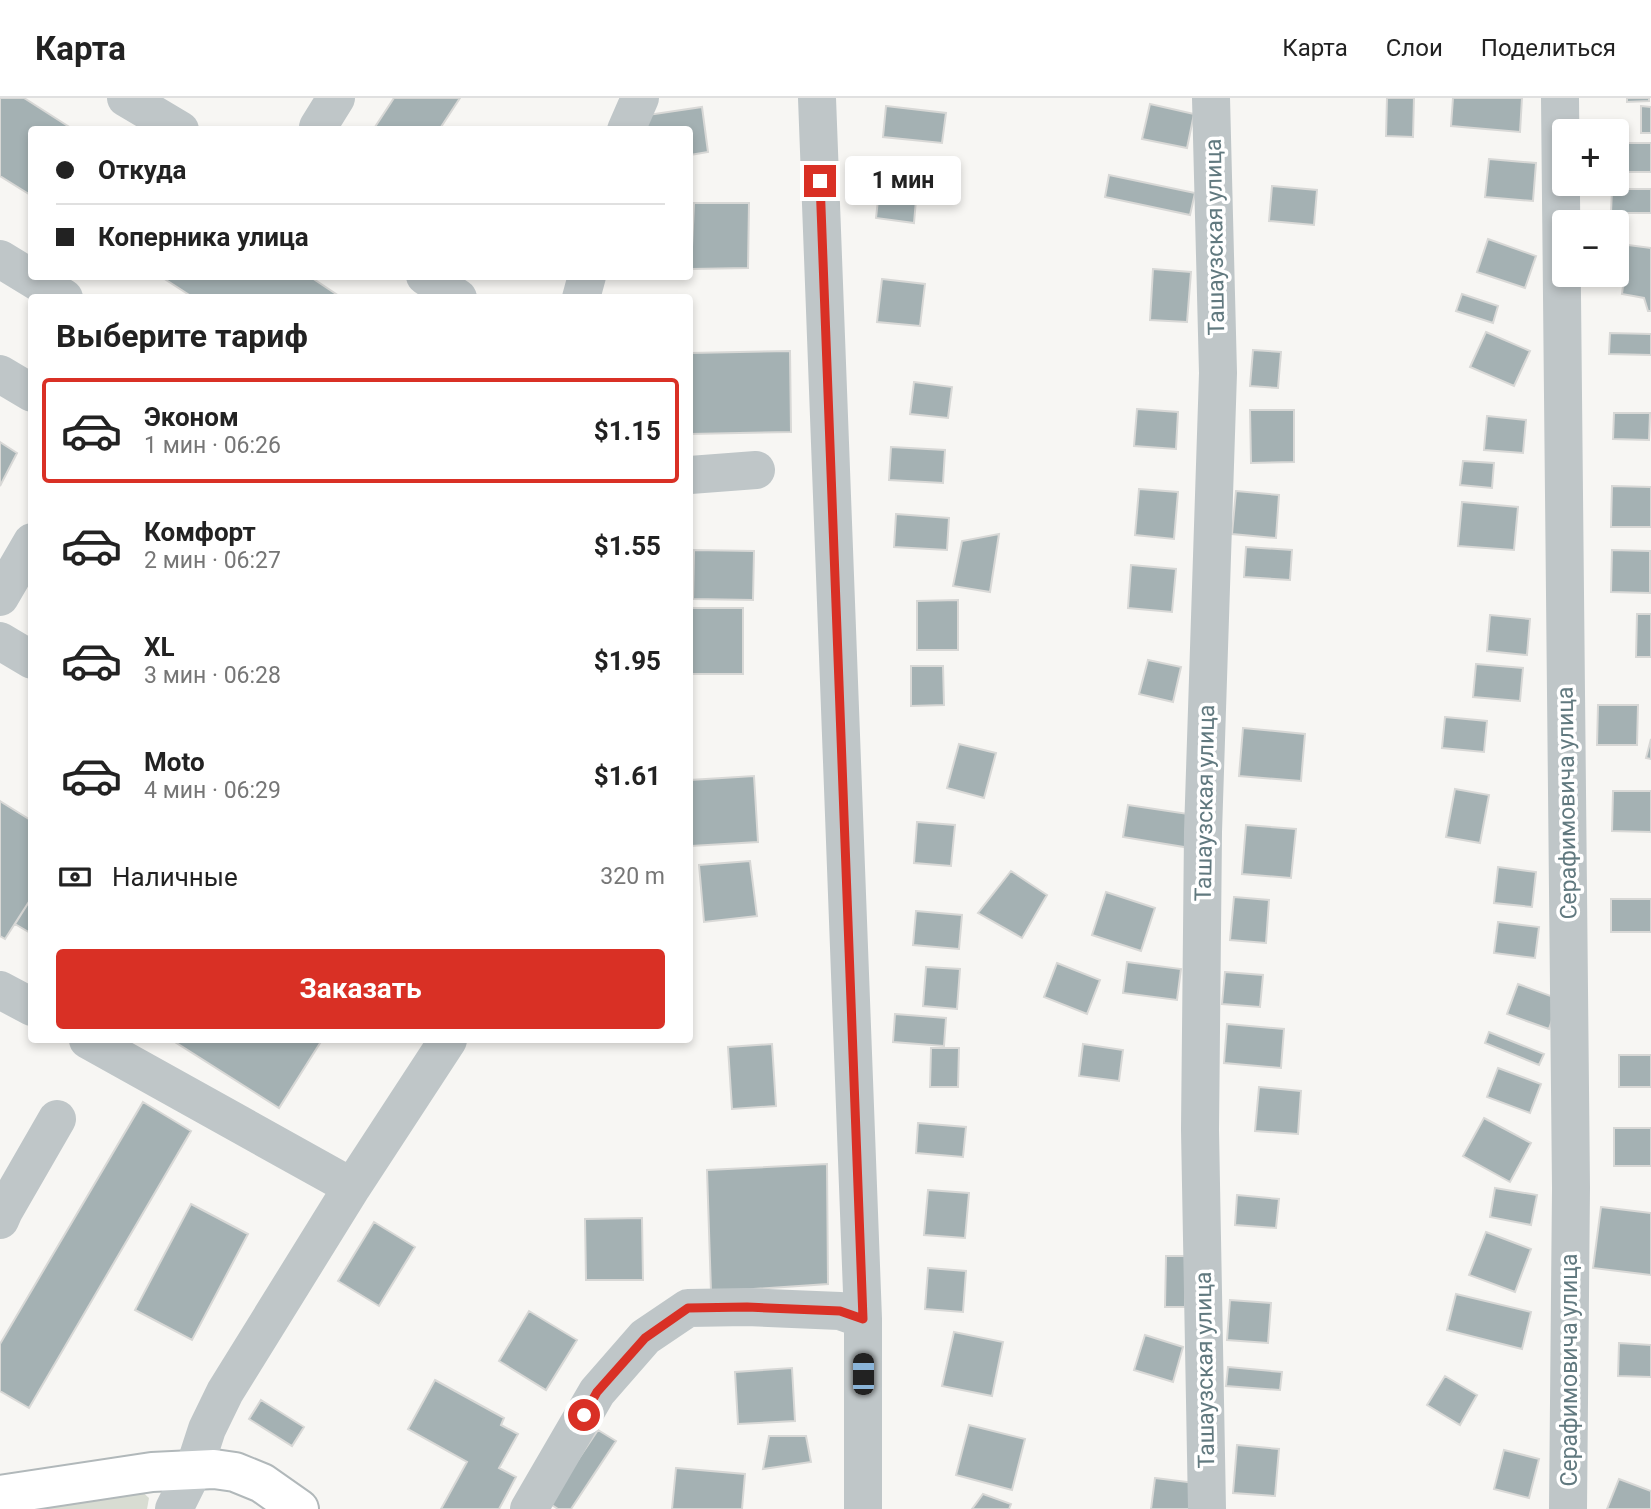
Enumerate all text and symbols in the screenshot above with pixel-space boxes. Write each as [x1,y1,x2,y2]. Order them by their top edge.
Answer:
text: Карта [35,29,126,68]
text: Карта [1282,34,1348,62]
text: Слои [1386,34,1443,62]
text: Поделиться [1481,34,1616,62]
map controls [1552,119,1629,287]
button: + [1552,119,1629,196]
street label: Ташаузская улица [1200,138,1230,336]
text: Откуда [98,155,187,185]
callout: 1 мин [844,156,960,206]
route end [804,165,836,197]
text: 1 мин [872,167,934,194]
button: − [1552,210,1629,287]
text: Коперника улица [98,222,309,252]
text: Выберите тариф [56,317,308,355]
icon: car [60,399,123,462]
text: Эконом [144,402,239,432]
text: $1.15 [594,416,661,446]
text: 1 мин · 06:26 [144,432,281,459]
icon: car [60,514,123,577]
text: Комфорт [144,517,256,547]
text: $1.55 [594,531,661,561]
text: 2 мин · 06:27 [144,547,281,574]
icon: car [60,629,123,692]
text: XL [144,632,175,662]
text: $1.95 [594,646,661,676]
text: 3 мин · 06:28 [144,662,281,689]
street label: Серафимовича улица [1551,686,1583,920]
street label: Ташаузская улица [1190,704,1220,902]
icon: car [60,744,123,807]
text: Moto [144,747,205,777]
text: $1.61 [594,761,661,791]
text: 4 мин · 06:29 [144,777,281,804]
icon: cash [56,858,94,896]
text: Наличные [112,862,238,892]
text: 320 m [600,863,665,890]
button: Заказать [56,949,665,1029]
street label: Серафимовича улица [1556,1253,1583,1487]
street label: Ташаузская улица [1190,1271,1220,1469]
car [853,1353,874,1395]
route start [568,1399,600,1431]

